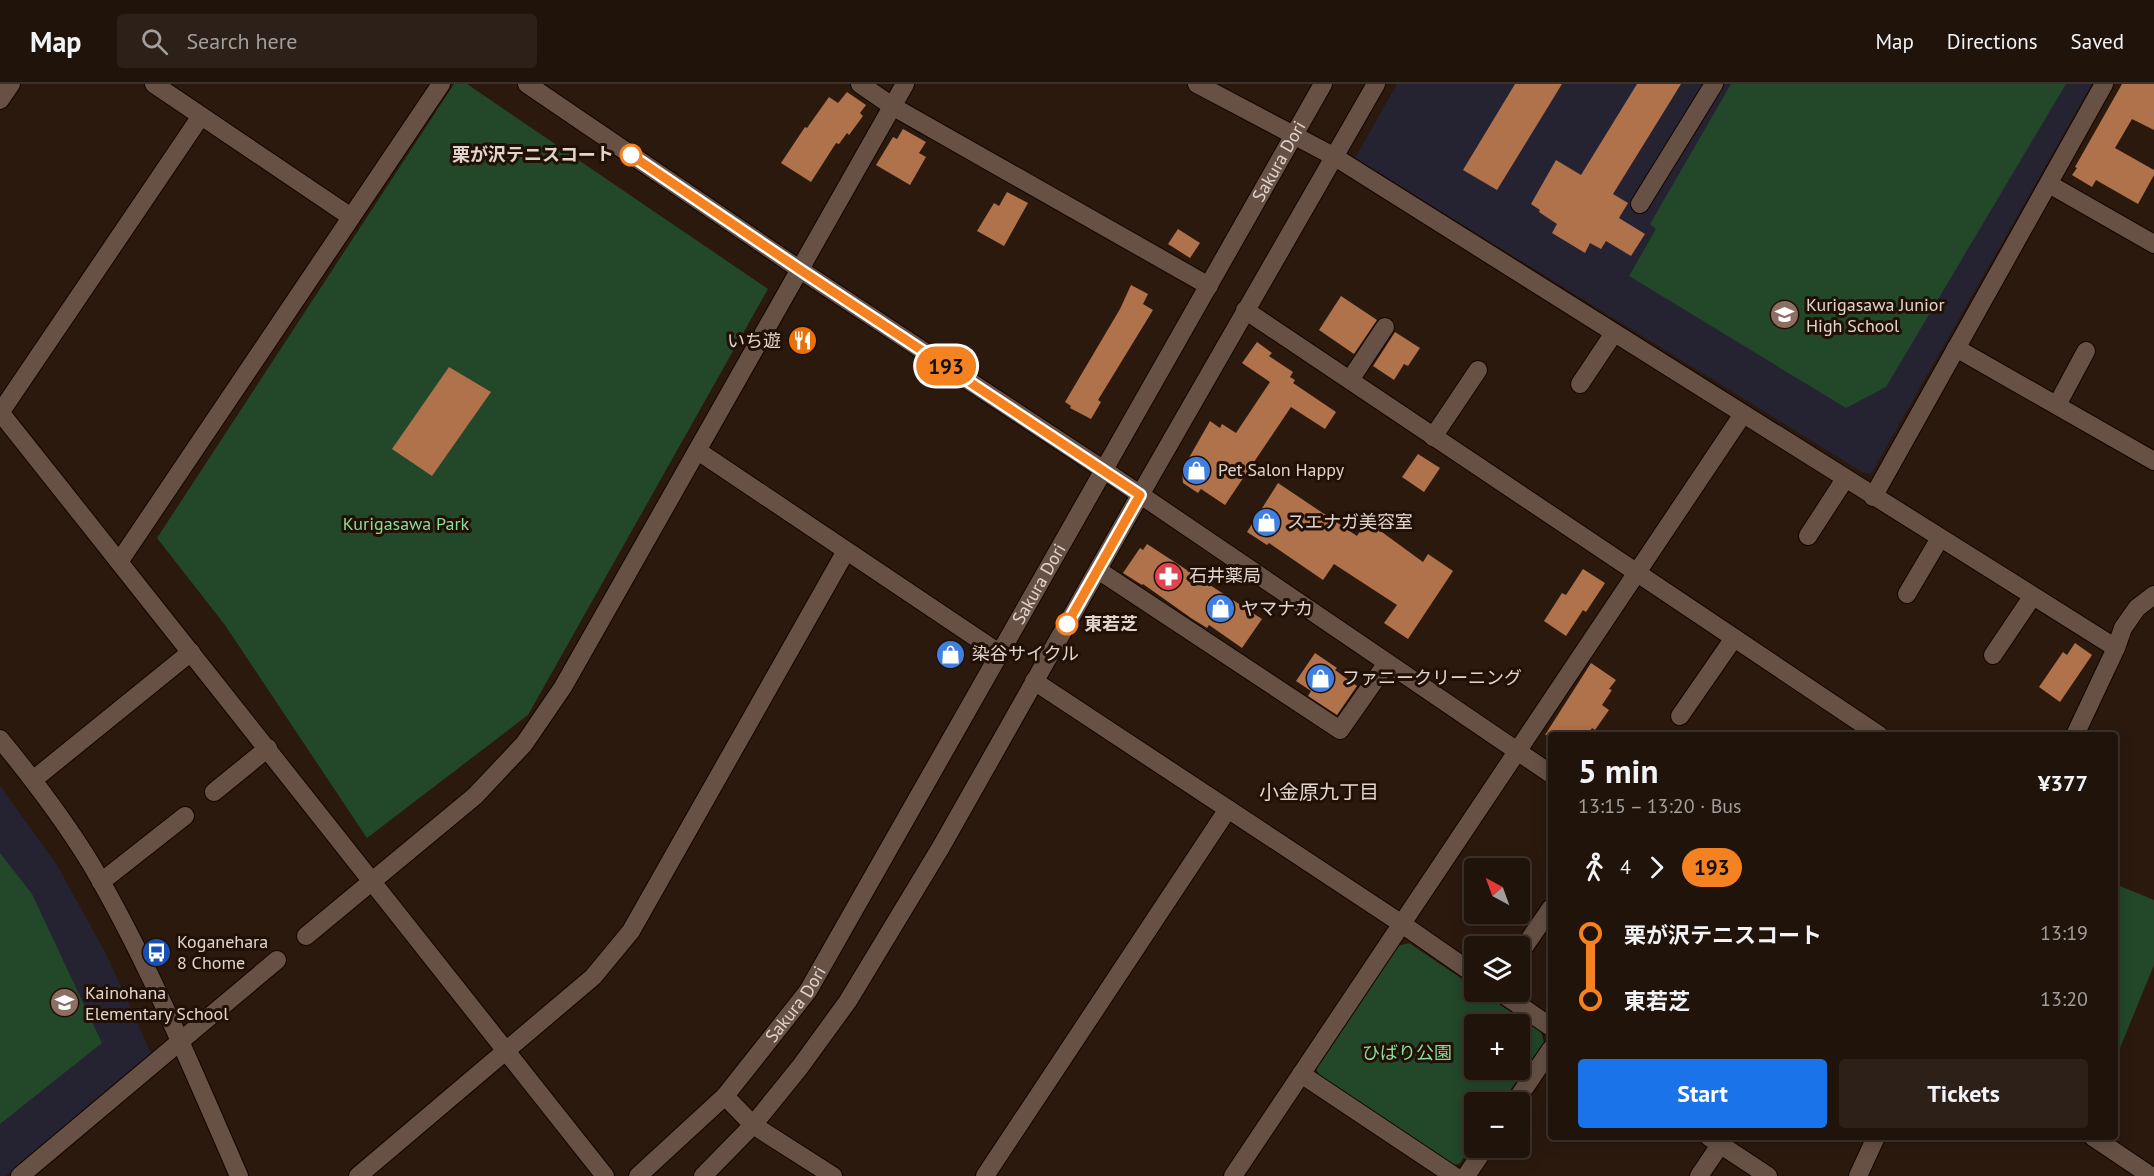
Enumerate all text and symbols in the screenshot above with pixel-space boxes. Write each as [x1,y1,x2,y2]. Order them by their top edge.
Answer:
search box [117,14,537,68]
text: Map [30,23,81,60]
icon: search [138,25,171,58]
text: Search here [186,27,297,55]
text: Map [1875,28,1914,55]
text: Directions [1947,28,2038,55]
text: Saved [2071,28,2124,55]
street label: Sakura Dori [1247,117,1311,206]
place label: 栗が沢テニスコート [452,143,614,166]
marker: 栗が沢テニスコート [620,144,642,166]
place label: Kurigasawa Junior High School [1806,293,1945,337]
school or university icon: Kurigasawa Junior High School [1769,299,1801,331]
restaurant icon: いち遊 [786,325,818,357]
place label: いち遊 [727,329,781,352]
line badge: 193 [912,346,980,386]
text: 193 [928,353,964,380]
shop icon: Pet Salon Happy [1181,454,1213,486]
place label: Pet Salon Happy [1218,458,1345,481]
shop icon: スエナガ美容室 [1250,506,1282,538]
place label: スエナガ美容室 [1287,510,1413,533]
park label: Kurigasawa Park [343,512,470,535]
street label: Sakura Dori [1007,539,1071,628]
pharmacy icon: 石井薬局 [1152,560,1184,592]
place label: 石井薬局 [1189,564,1261,587]
shop icon: ヤマナカ [1204,593,1236,625]
place label: ヤマナカ [1241,597,1313,620]
place label: 東若芝 [1084,612,1138,635]
marker: 東若芝 [1056,613,1078,635]
shop icon: 染谷サイクル [935,638,967,670]
place label: 染谷サイクル [972,642,1079,665]
shop icon: ファニークリーニング [1305,662,1337,694]
place label: ファニークリーニング [1342,666,1522,689]
text: 5 min [1578,749,1659,792]
text: ¥377 [2038,769,2088,797]
district label: 小金原九丁目 [1259,779,1379,805]
text: 13:15 – 13:20 · Bus [1578,793,1742,819]
icon: walk [1578,851,1611,884]
icon: forward [1640,851,1673,884]
text: 4 [1620,854,1631,880]
text: 193 [1694,854,1730,881]
north arrow [1464,858,1530,924]
map controls [1464,858,1530,1158]
text: 13:19 [2040,920,2088,946]
text: 栗が沢テニスコート [1624,921,1822,949]
place label: Koganehara 8 Chome [177,930,268,974]
bus stop icon: Koganehara 8 Chome [140,936,172,968]
button: layers [1464,936,1530,1002]
street label: Sakura Dori [760,962,831,1047]
place label: Kainohana Elementary School [85,981,229,1025]
text: 13:20 [2040,986,2088,1012]
school or university icon: Kainohana Elementary School [48,987,80,1019]
text: 東若芝 [1624,987,1690,1015]
button: + [1464,1014,1530,1080]
park label: ひばり公園 [1362,1041,1452,1064]
button: Start [1578,1059,1827,1128]
button: Tickets [1839,1059,2088,1128]
button: − [1464,1092,1530,1158]

